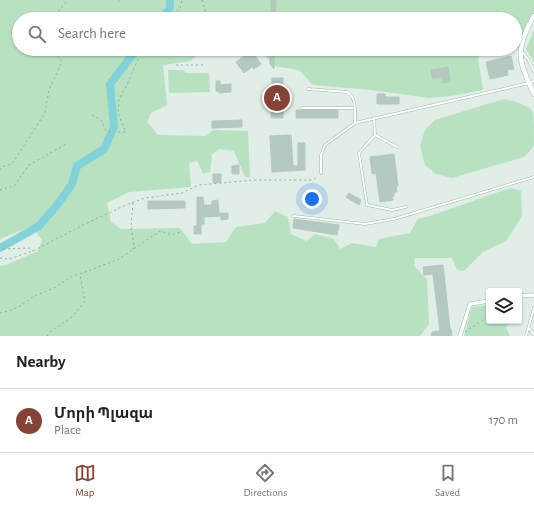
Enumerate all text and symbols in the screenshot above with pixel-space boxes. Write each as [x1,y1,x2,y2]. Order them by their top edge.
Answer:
search box [12,12,522,56]
icon: search [26,23,48,45]
text: Search here [58,26,126,41]
pin: A [264,83,290,113]
your location [302,189,322,209]
map controls [486,288,522,324]
button: layers [486,288,522,324]
text: Nearby [16,353,66,370]
text: Մորի Պլազա [54,406,153,421]
text: A [25,414,33,427]
text: 170 m [489,414,518,427]
text: Place [54,424,81,437]
tab: Map [74,462,96,499]
tab: Directions [243,462,287,499]
tab: Saved [435,462,460,499]

